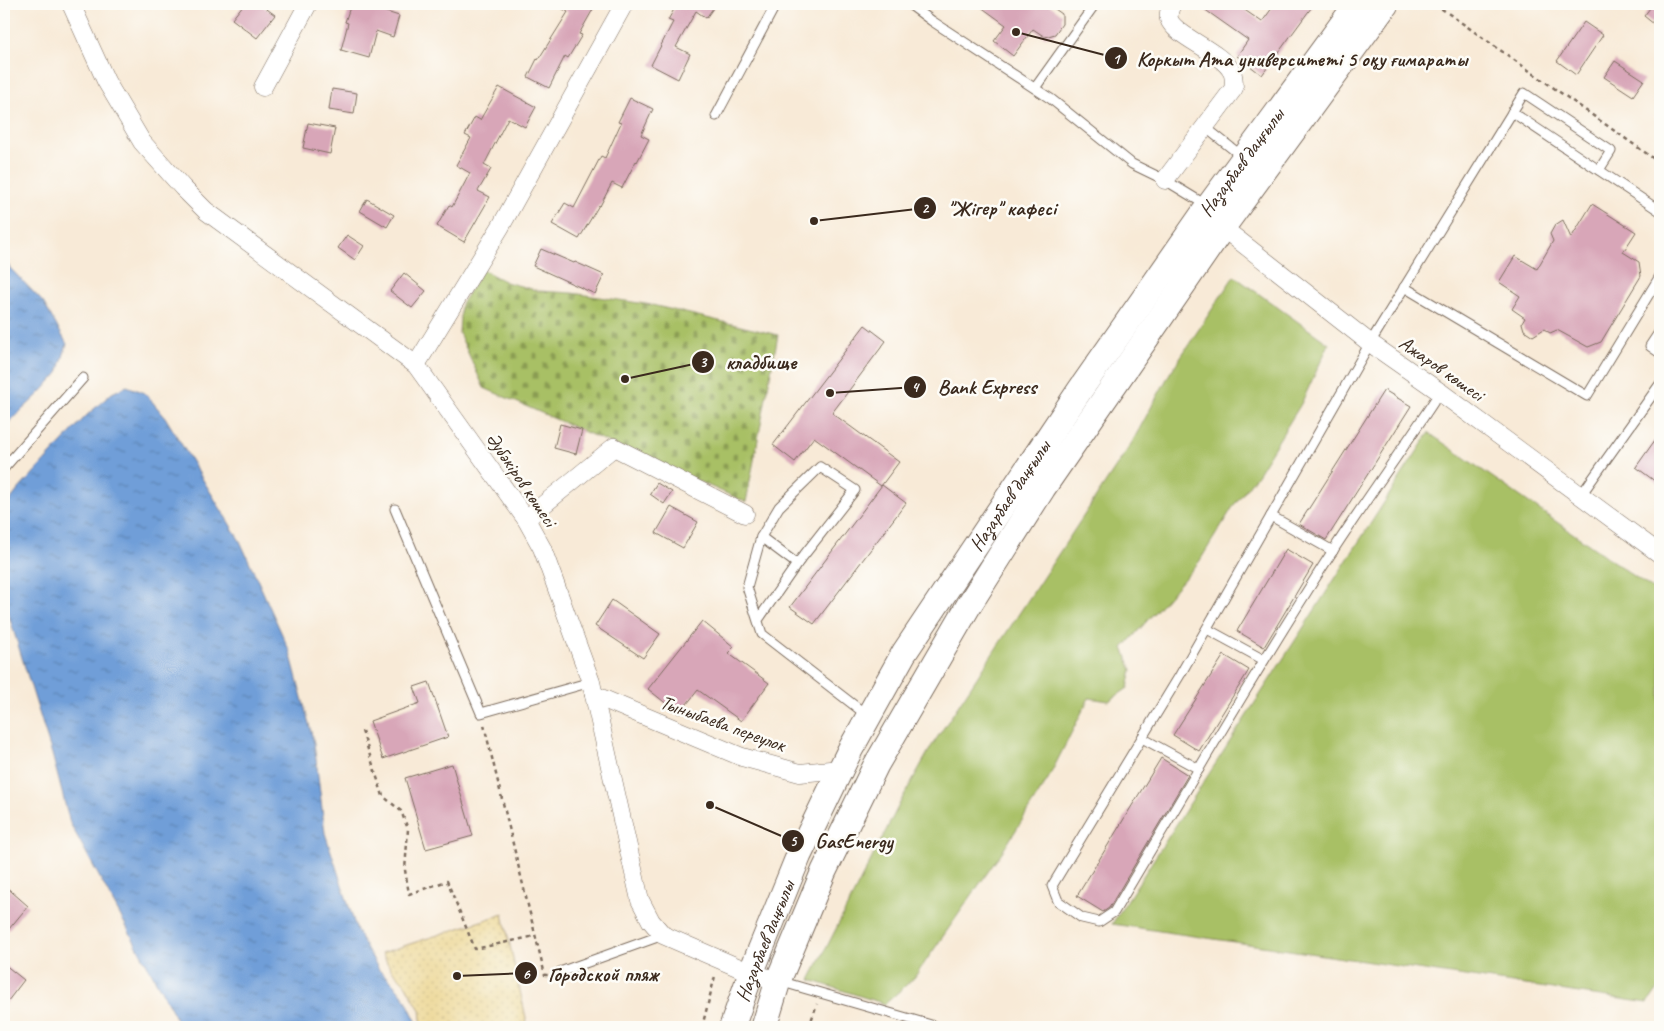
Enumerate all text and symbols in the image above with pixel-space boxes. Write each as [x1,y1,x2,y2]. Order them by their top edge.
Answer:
callout: Коркыт Ата университеті 5 оқу ғимараты [1104,40,1476,76]
text: Коркыт Ата университеті 5 оқу ғимараты [1137,46,1470,73]
text: 1 [1113,50,1122,69]
street label: Назарбаев даңғылы [1194,102,1290,221]
callout: "Жігер" кафесі [913,190,1066,226]
text: "Жігер" кафесі [948,195,1059,221]
text: 2 [922,199,930,218]
street label: Ажаров көшесі [1394,330,1491,408]
callout: кладбище [691,344,807,380]
text: кладбище [725,349,799,375]
text: 3 [700,353,708,372]
callout: Bank Express [902,369,1046,405]
text: Bank Express [938,374,1039,400]
text: 4 [912,378,921,397]
street label: Әубәкіров көшесі [481,427,564,533]
street label: Назарбаев даңғылы [964,434,1057,556]
street label: Тыныбаева переулок [657,689,790,758]
callout: GasEnergy [780,823,903,859]
text: GasEnergy [815,828,894,855]
text: 5 [790,832,798,851]
street label: Назарбаев даңғылы [730,876,801,1005]
callout: Городской пляж [513,955,668,991]
text: Городской пляж [548,961,661,987]
text: 6 [522,965,530,984]

